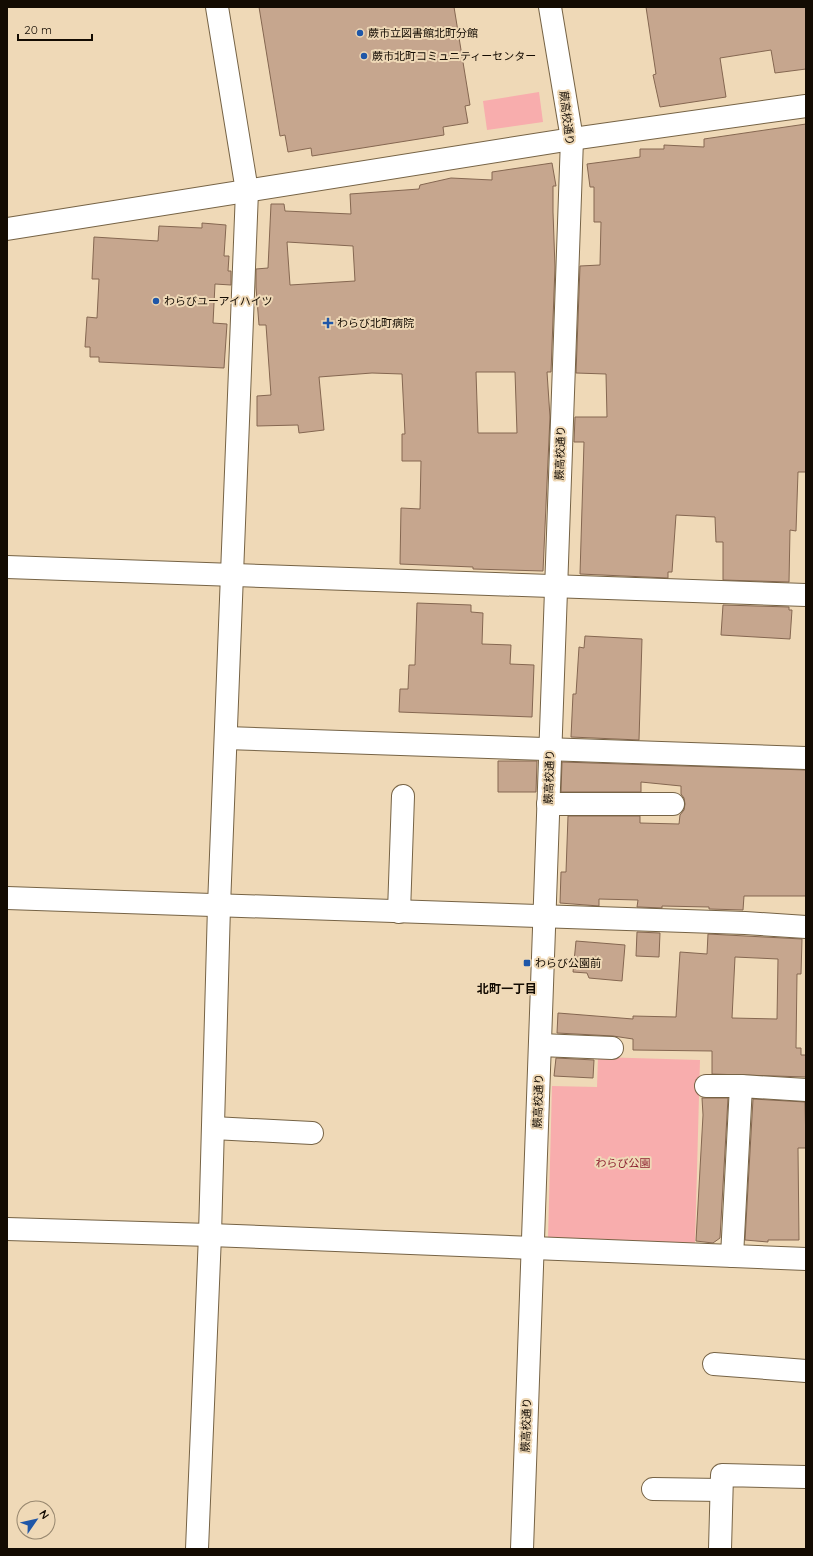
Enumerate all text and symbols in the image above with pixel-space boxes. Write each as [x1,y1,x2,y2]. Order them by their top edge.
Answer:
scale bar [18,16,92,42]
text: 20 m [24,22,52,37]
place label: 蕨市立図書館北町分館 [368,26,478,40]
marker: 蕨市立図書館北町分館 [355,28,365,38]
place label: 蕨市北町コミュニティーセンター [372,49,536,63]
marker: 蕨市北町コミュニティーセンター [359,51,369,61]
street label: 蕨高校通り [557,90,577,146]
place label: わらびユーアイハイツ [164,294,273,308]
marker: わらびユーアイハイツ [151,296,161,306]
place label: わらび北町病院 [337,316,414,330]
marker: わらび北町病院 [322,317,334,329]
street label: 蕨高校通り [552,425,568,481]
street label: 蕨高校通り [541,749,557,805]
place label: わらび公園前 [535,956,601,970]
marker: わらび公園前 [522,958,532,968]
district label: 北町一丁目 [477,981,537,996]
street label: 蕨高校通り [530,1073,546,1129]
park label: わらび公園 [596,1156,651,1170]
street label: 蕨高校通り [518,1397,534,1453]
north arrow [16,1500,56,1540]
text: N [36,1507,52,1522]

